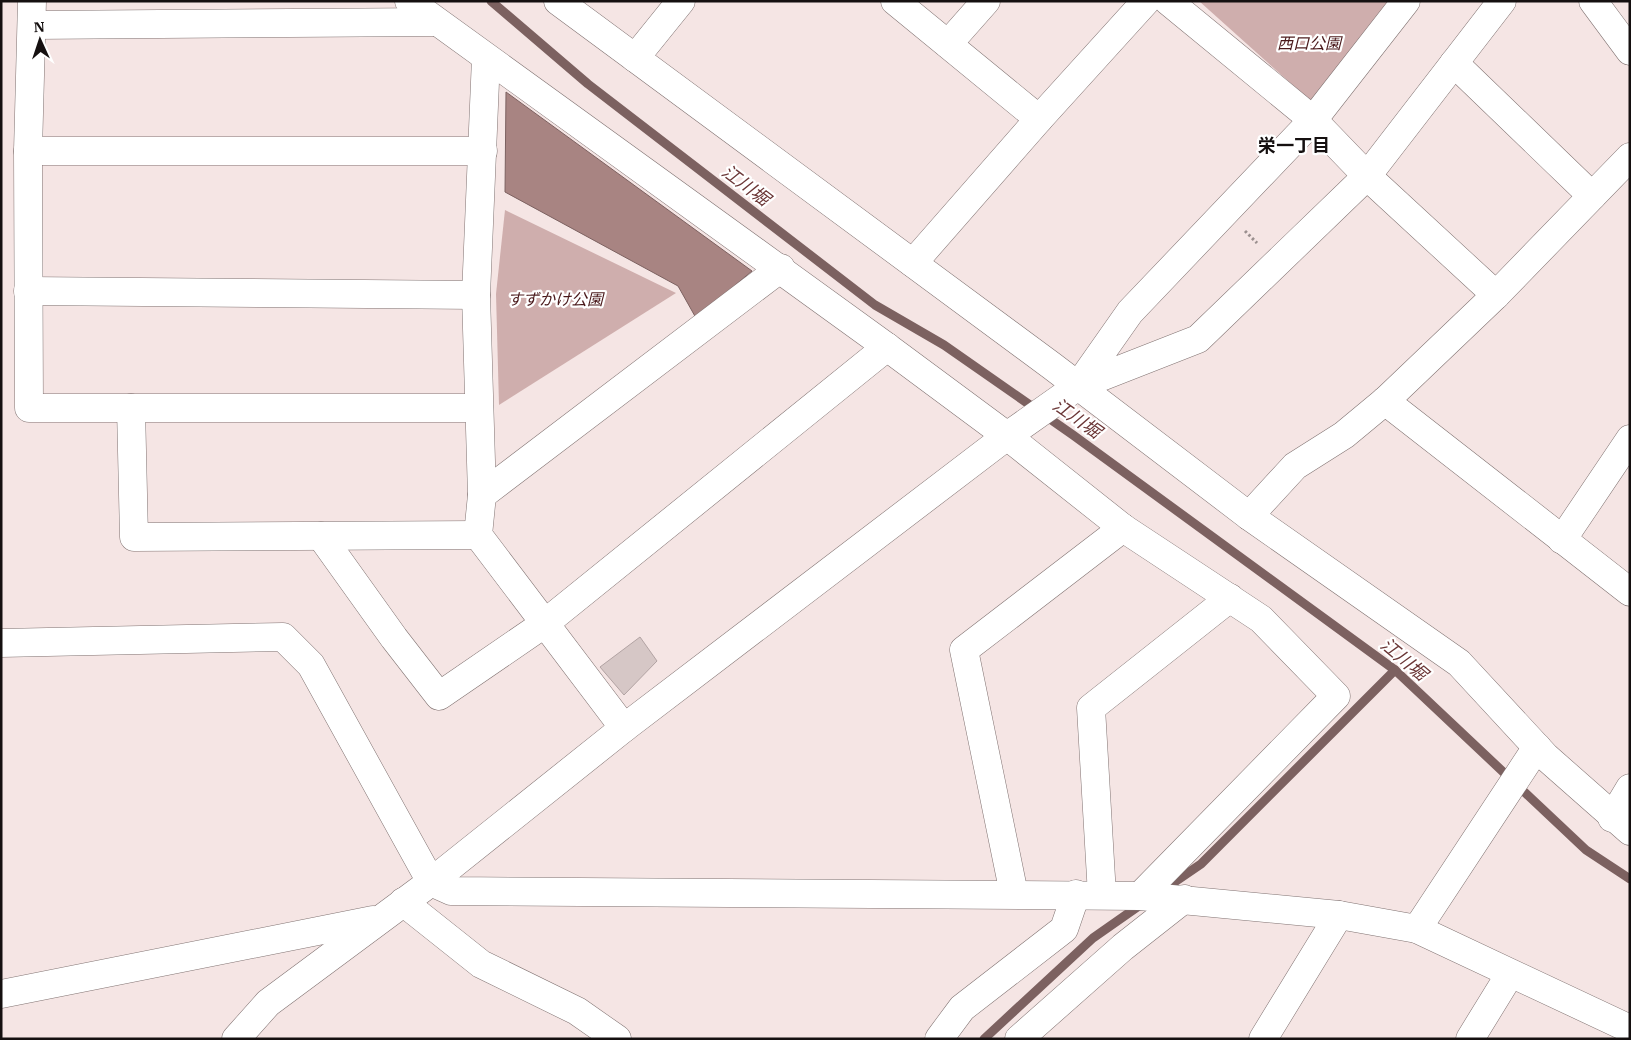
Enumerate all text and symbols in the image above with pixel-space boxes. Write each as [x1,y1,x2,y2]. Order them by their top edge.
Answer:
north arrow [15,15,65,65]
text: N [33,18,45,36]
park label: 西口公園 [1277,33,1343,53]
district label: 栄一丁目 [1258,134,1330,157]
water label: 江川堀 [718,160,777,212]
park label: すずかけ公園 [507,289,605,309]
water label: 江川堀 [1048,393,1108,445]
water label: 江川堀 [1376,633,1434,687]

